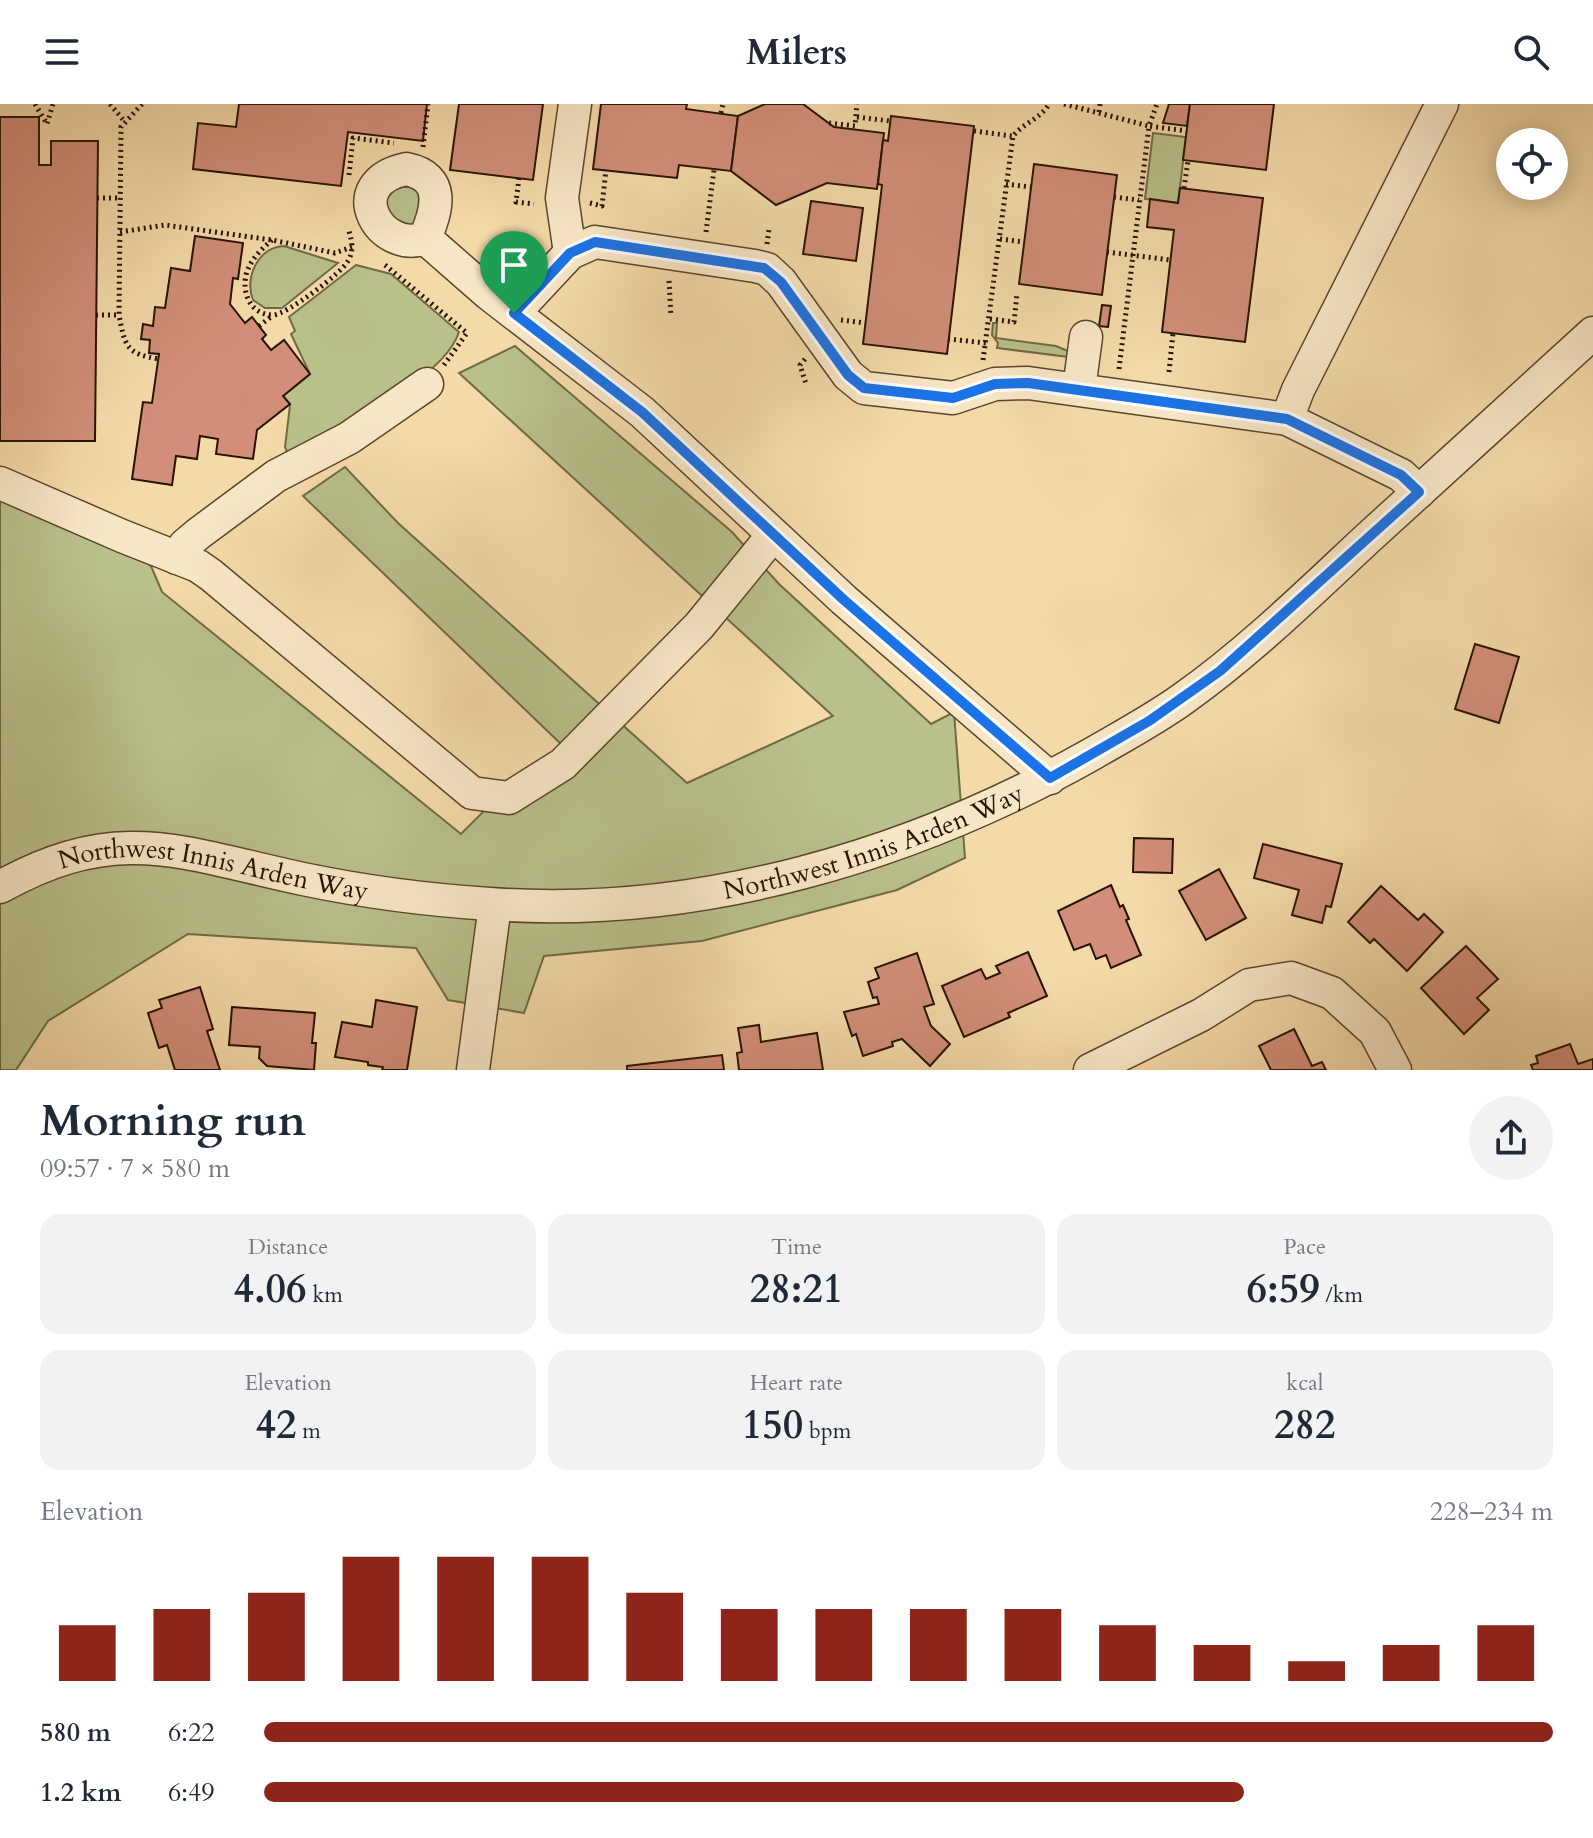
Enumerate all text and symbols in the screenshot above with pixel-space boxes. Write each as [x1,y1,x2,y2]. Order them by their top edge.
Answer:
text: Milers [746,28,847,77]
icon: menu [40,30,84,74]
icon: search [1509,30,1553,74]
map controls [1496,128,1568,200]
button: locate [1496,128,1568,200]
pin [480,231,548,313]
icon: arrive [492,243,536,287]
street label: Northwest Innis Arden Way [720,775,1029,908]
street label: Northwest Innis Arden Way [54,830,371,908]
text: Morning run [40,1091,306,1151]
button: share [1469,1096,1553,1180]
text: 09:57 · 7 × 580 m [40,1151,230,1186]
text: Distance [248,1232,328,1262]
text: Time [771,1232,822,1262]
text: Pace [1284,1232,1326,1262]
text: 4.06 [233,1262,307,1317]
text: 28:21 [750,1262,843,1317]
text: 6:59 [1247,1262,1320,1317]
text: km [307,1280,343,1310]
text: /km [1320,1280,1363,1310]
text: Elevation [244,1368,332,1398]
text: Heart rate [750,1368,843,1398]
text: kcal [1286,1368,1323,1398]
text: 42 [255,1398,296,1453]
text: 150 [742,1398,803,1453]
text: 282 [1274,1398,1336,1453]
text: m [296,1416,321,1446]
text: bpm [803,1416,851,1446]
text: Elevation [40,1494,143,1529]
text: 228–234 m [1430,1494,1553,1529]
text: 580 m [40,1715,111,1750]
text: 6:22 [168,1715,215,1750]
text: 1.2 km [40,1775,121,1810]
text: 6:49 [168,1775,215,1810]

